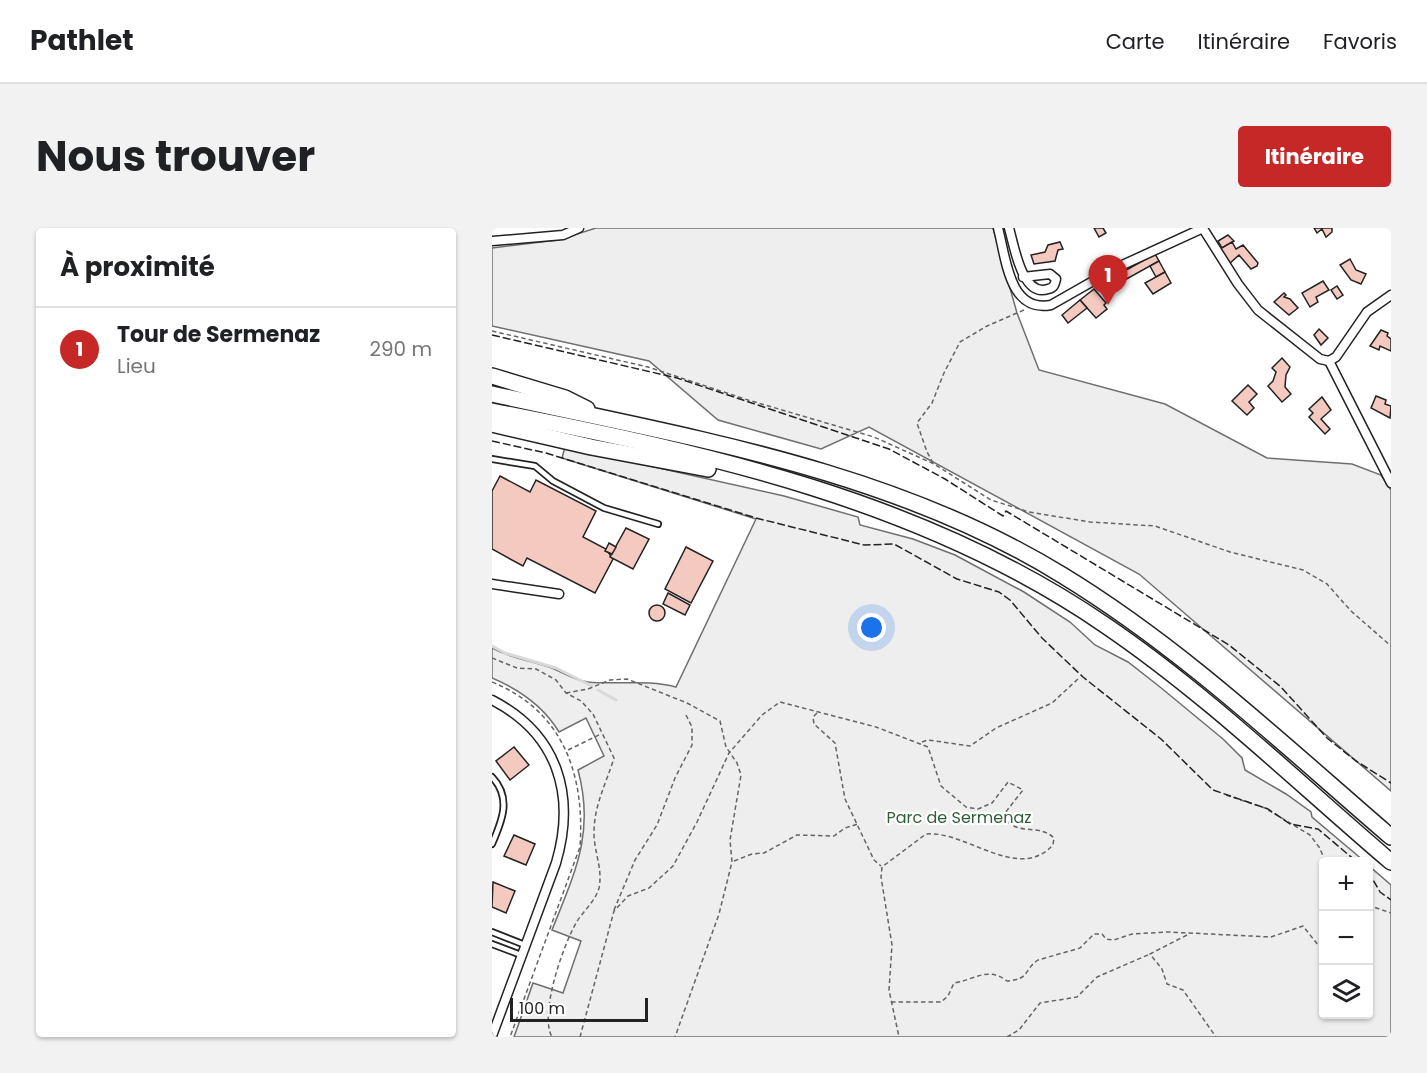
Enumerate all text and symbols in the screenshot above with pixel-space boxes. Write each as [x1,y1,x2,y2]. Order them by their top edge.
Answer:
text: Pathlet [30,21,134,60]
text: Carte [1106,27,1165,56]
text: Itinéraire [1198,27,1290,56]
text: Favoris [1323,27,1397,56]
button: Itinéraire [1238,126,1391,187]
text: Nous trouver [36,127,315,186]
text: À proximité [60,249,215,285]
pin: 1 [1088,256,1128,305]
text: Tour de Sermenaz [117,319,320,350]
text: 1 [76,335,83,363]
text: 290 m [369,335,432,363]
text: Lieu [117,352,156,380]
your location [857,613,886,642]
park label: Parc de Sermenaz [886,806,1032,829]
map controls [1319,857,1373,1019]
button: + [1319,857,1373,911]
button: − [1319,911,1373,965]
button: layers [1319,965,1373,1019]
scale bar [510,995,648,1022]
text: 100 m [519,997,565,1020]

